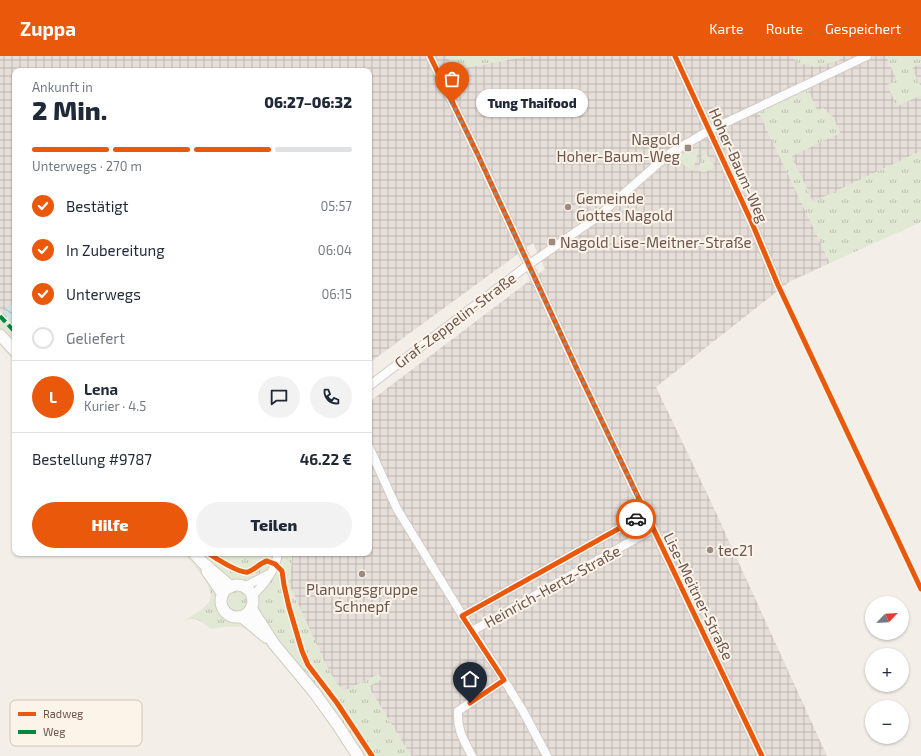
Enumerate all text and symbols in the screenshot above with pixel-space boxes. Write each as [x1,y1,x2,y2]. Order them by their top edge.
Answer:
text: Zuppa [20,17,76,40]
text: Karte [709,20,744,37]
text: Route [766,20,803,37]
text: Gespeichert [825,20,901,37]
pin [435,62,469,103]
icon: bag [441,68,463,90]
text: Ankunft in [32,79,93,95]
callout: Tung Thaifood [476,89,588,117]
text: 06:27–06:32 [264,93,352,111]
text: 2 Min. [32,94,107,125]
text: Tung Thaifood [487,95,577,111]
street label: Hoher-Baum-Weg [706,105,773,226]
place label: Nagold Hoher-Baum-Weg [556,130,681,165]
marker: Nagold Hoher-Baum-Weg [683,143,693,153]
text: Unterwegs · 270 m [32,158,142,174]
place label: Gemeinde Gottes Nagold [576,189,673,224]
icon: check [32,195,54,217]
text: Bestätigt [66,197,128,215]
text: 05:57 [321,198,352,214]
marker: Gemeinde Gottes Nagold [563,202,573,212]
place label: Nagold Lise-Meitner-Straße [560,233,752,251]
marker: Nagold Lise-Meitner-Straße [547,237,557,247]
icon: check [32,239,54,261]
text: In Zubereitung [66,241,165,259]
text: 06:04 [318,242,352,258]
street label: Graf-Zeppelin-Straße [391,268,519,372]
icon: check [32,283,54,305]
text: Unterwegs [66,285,141,303]
text: 06:15 [322,286,352,302]
text: Geliefert [66,329,125,347]
button: chat [258,376,300,418]
button: phone [310,376,352,418]
text: Lena [84,380,118,398]
text: L [49,388,57,406]
text: Kurier · 4.5 [84,398,146,414]
text: Bestellung #9787 [32,450,152,468]
text: 46.22 € [300,450,352,468]
courier [616,499,656,539]
button: Hilfe [32,502,188,548]
button: Teilen [196,502,352,548]
icon: car [625,508,647,530]
street label: Lise-Meitner-Straße [660,529,738,663]
street label: Heinrich-Hertz-Straße [481,541,623,631]
place label: tec21 [718,541,754,559]
marker: tec21 [705,545,715,555]
marker: Planungsgruppe Schnepf [357,569,367,579]
place label: Planungsgruppe Schnepf [306,580,418,615]
north arrow [865,596,909,640]
map controls [865,596,909,744]
button: + [865,648,909,692]
pin [453,662,487,703]
icon: home [459,668,481,690]
legend [10,700,142,746]
button: − [865,700,909,744]
text: Radweg [43,707,83,720]
text: Weg [43,725,65,738]

